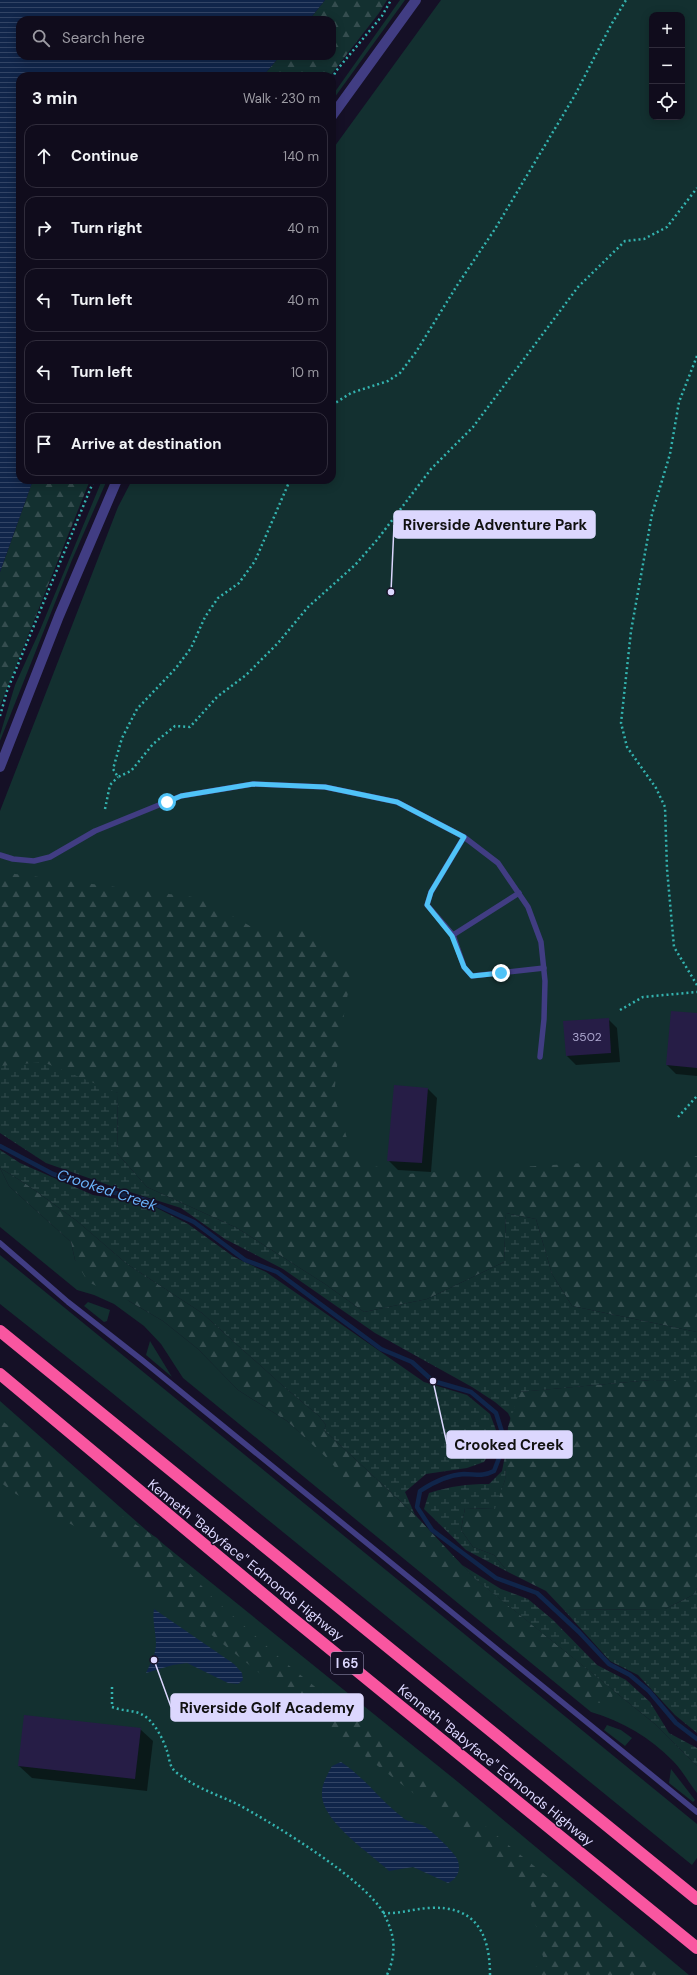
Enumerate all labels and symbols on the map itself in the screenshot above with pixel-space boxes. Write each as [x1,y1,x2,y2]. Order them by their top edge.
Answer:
callout: Riverside Adventure Park [394,511,595,538]
text: Riverside Adventure Park [403,515,588,535]
route start [158,793,176,811]
route end [492,964,510,982]
house number: 3502 [572,1029,602,1045]
water label: Crooked Creek [54,1164,160,1216]
callout: Crooked Creek [447,1431,572,1458]
text: Crooked Creek [454,1435,564,1455]
street label: Kenneth "Babyface" Edmonds Highway [144,1475,348,1645]
road number: I 65 [331,1652,363,1674]
street label: Kenneth "Babyface" Edmonds Highway [394,1680,598,1850]
callout: Riverside Golf Academy [171,1694,363,1721]
text: Riverside Golf Academy [179,1698,355,1718]

